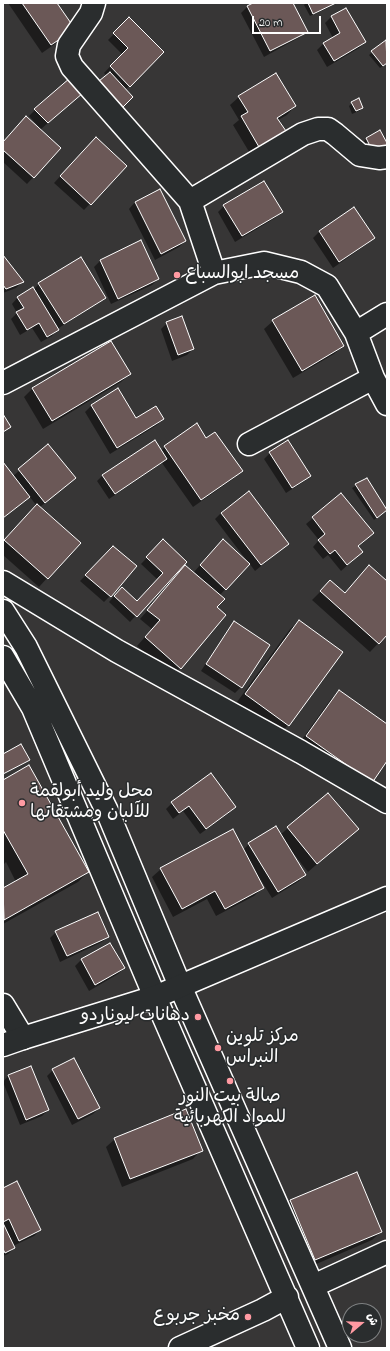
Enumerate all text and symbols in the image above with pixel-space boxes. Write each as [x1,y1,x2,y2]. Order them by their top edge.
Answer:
scale bar [254,8,323,34]
text: 20 m [259,14,282,32]
place label: مسجد ابوالسباع [185,264,299,286]
marker: مسجد ابوالسباع [172,270,182,280]
place label: محل وليد أبولقمة للآلبان ومشتقاتها [30,782,153,824]
marker: محل وليد أبولقمة للآلبان ومشتقاتها [17,798,27,808]
place label: دهانات ليوناردو [81,1006,190,1028]
marker: دهانات ليوناردو [193,1012,203,1022]
place label: مركز تلوين النبراس [226,1027,299,1070]
marker: مركز تلوين النبراس [213,1043,223,1053]
marker: صالة بيت النور للمواد الكهربائية [225,1076,235,1086]
place label: صالة بيت النور للمواد الكهربائية [174,1087,286,1130]
north arrow [342,1303,382,1343]
place label: مخبز جربوع [153,1306,240,1328]
text: ش [363,1311,382,1328]
marker: مخبز جربوع [243,1312,253,1322]

